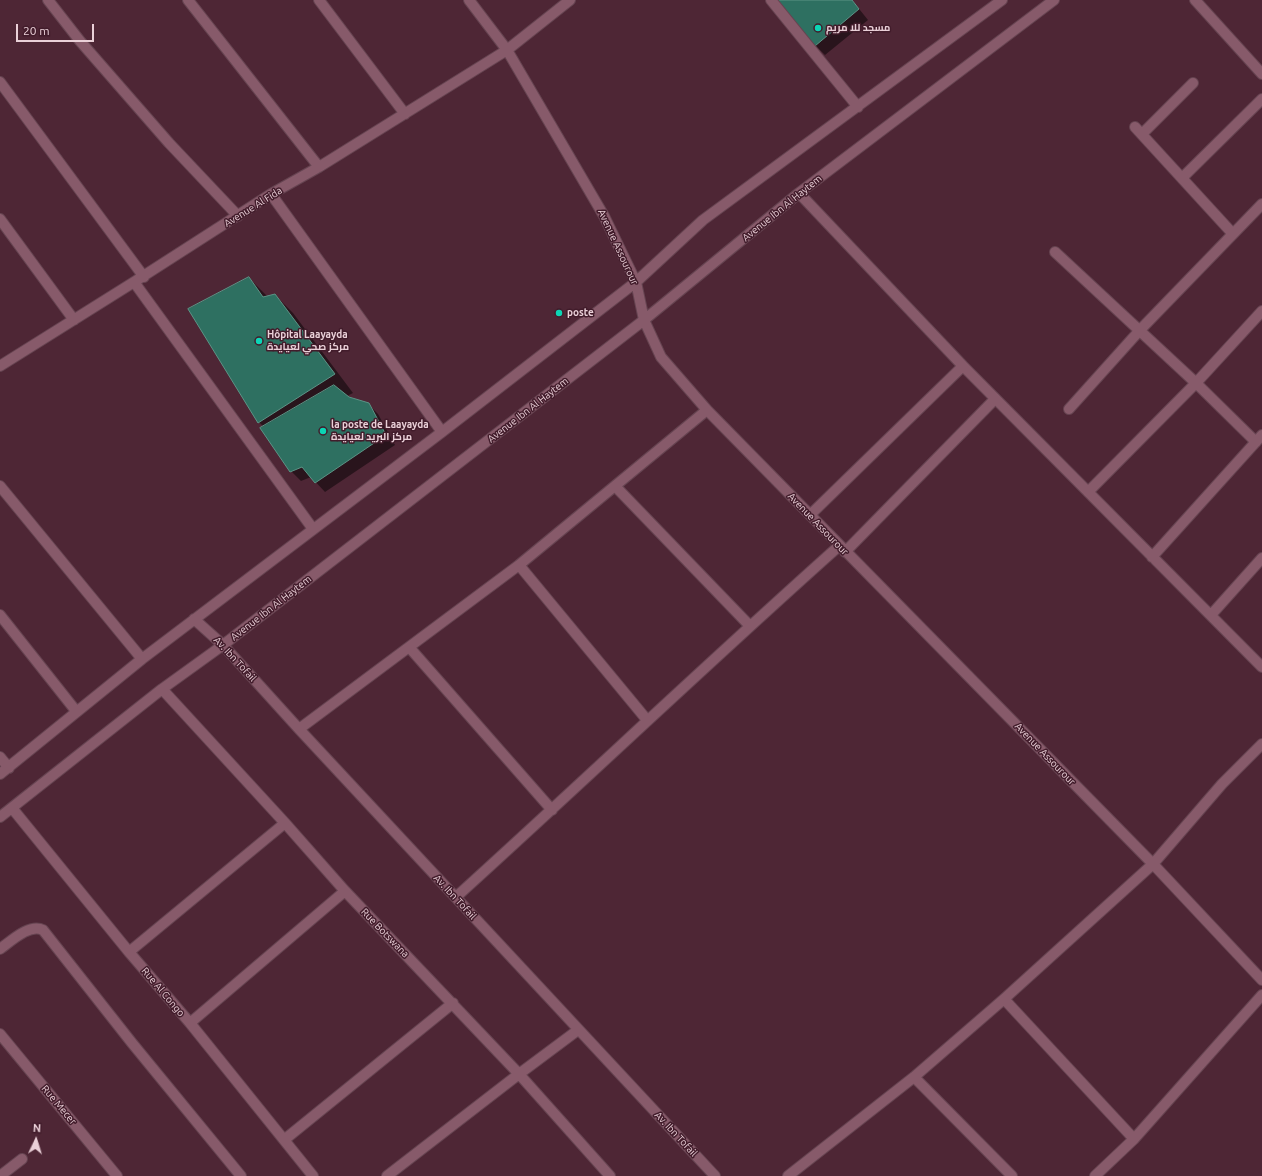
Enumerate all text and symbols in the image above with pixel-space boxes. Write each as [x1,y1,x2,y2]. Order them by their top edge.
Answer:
scale bar [18,16,96,42]
place label: مسجد للا مريم [826,22,890,34]
marker: مسجد للا مريم [813,23,823,33]
text: 20 m [23,24,50,37]
street label: Avenue Ibn Al Haytem [740,172,824,244]
street label: Avenue Al Fida [222,184,284,230]
street label: Avenue Assourour [595,207,641,287]
place label: poste [567,307,594,319]
marker: poste [554,308,564,318]
place label: Hôpital Laayayda مركز صحي لعيايدة [267,329,349,352]
marker: Hôpital Laayayda مركز صحي لعيايدة [254,336,264,346]
street label: Avenue Ibn Al Haytem [485,375,571,445]
place label: la poste de Laayayda مركز البريد لعيايدة [331,419,429,442]
marker: la poste de Laayayda مركز البريد لعيايدة [318,426,328,436]
street label: Avenue Assourour [785,490,851,558]
street label: Avenue Ibn Al Haytem [228,573,314,643]
street label: Av. Ibn Tofail [211,634,259,684]
street label: Avenue Assourour [1012,720,1078,788]
street label: Av. Ibn Tofail [431,872,479,922]
street label: Rue Botswana [358,906,412,960]
street label: Rue Al Congo [139,965,187,1019]
street label: Rue Mecer [39,1083,79,1127]
street label: Av. Ibn Tofail [652,1109,700,1159]
north arrow [16,1120,56,1160]
text: N [32,1122,41,1134]

